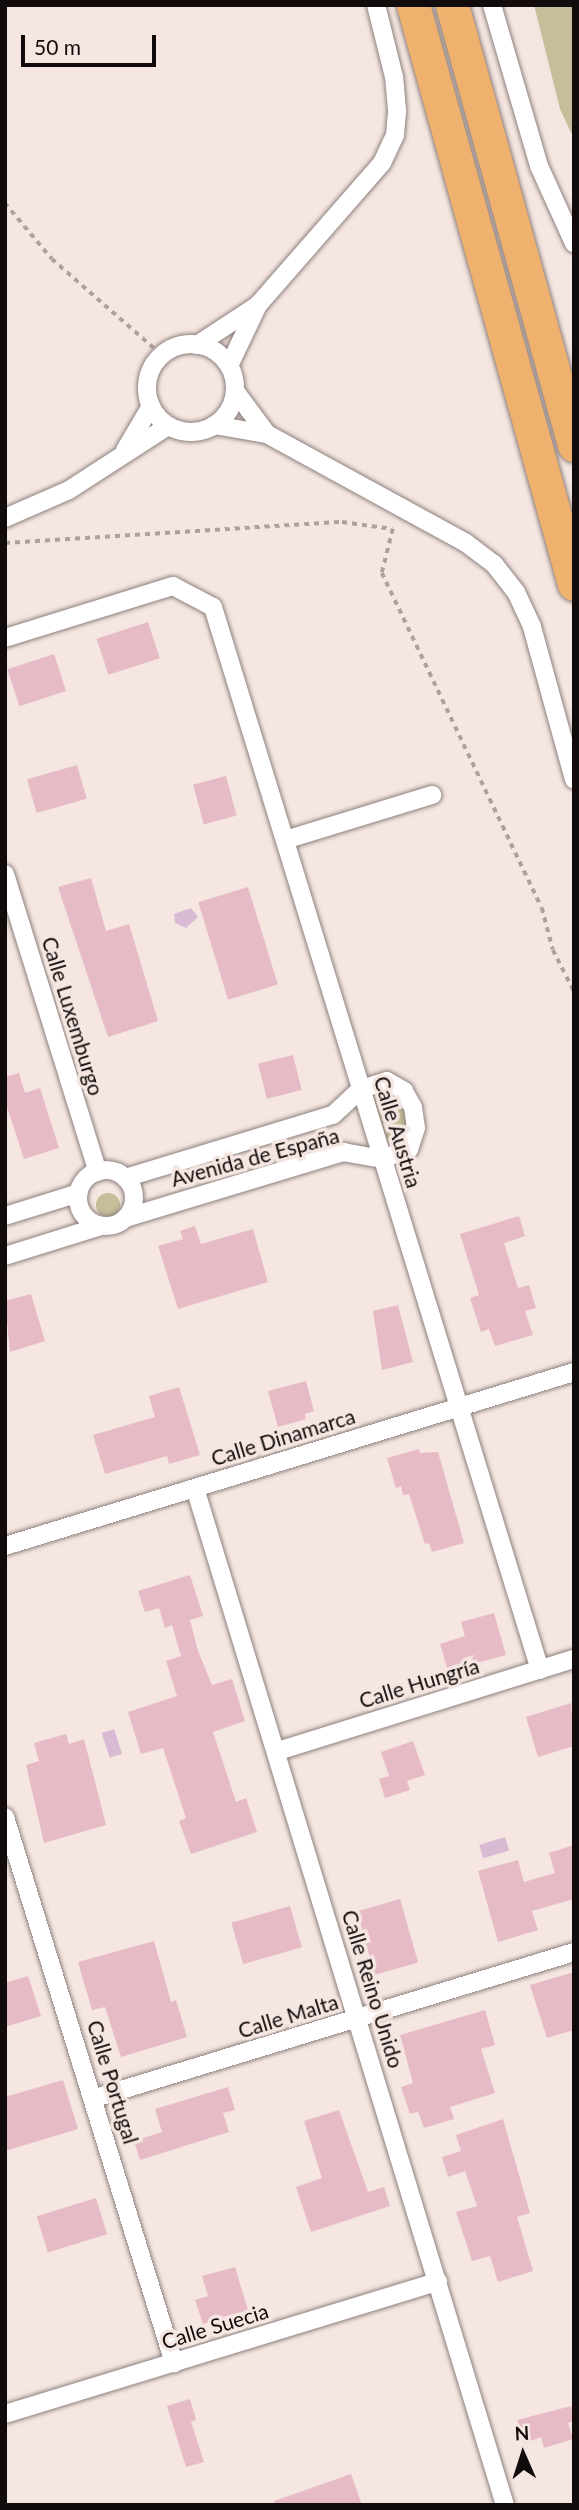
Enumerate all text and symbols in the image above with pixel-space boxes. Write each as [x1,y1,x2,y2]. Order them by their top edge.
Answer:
scale bar [24,21,159,65]
text: 50 m [34,34,81,59]
street label: Calle Luxemburgo [37,934,109,1098]
street label: Calle Austria [369,1073,427,1191]
street label: Avenida de España [168,1122,342,1192]
street label: Calle Dinamarca [208,1403,358,1471]
street label: Calle Hungría [356,1653,482,1713]
street label: Calle Reino Unido [337,1907,409,2071]
street label: Calle Malta [235,1989,341,2043]
street label: Calle Portugal [82,2017,144,2147]
street label: Calle Suecia [159,2298,271,2354]
north arrow [488,2419,558,2489]
text: N [514,2421,530,2444]

